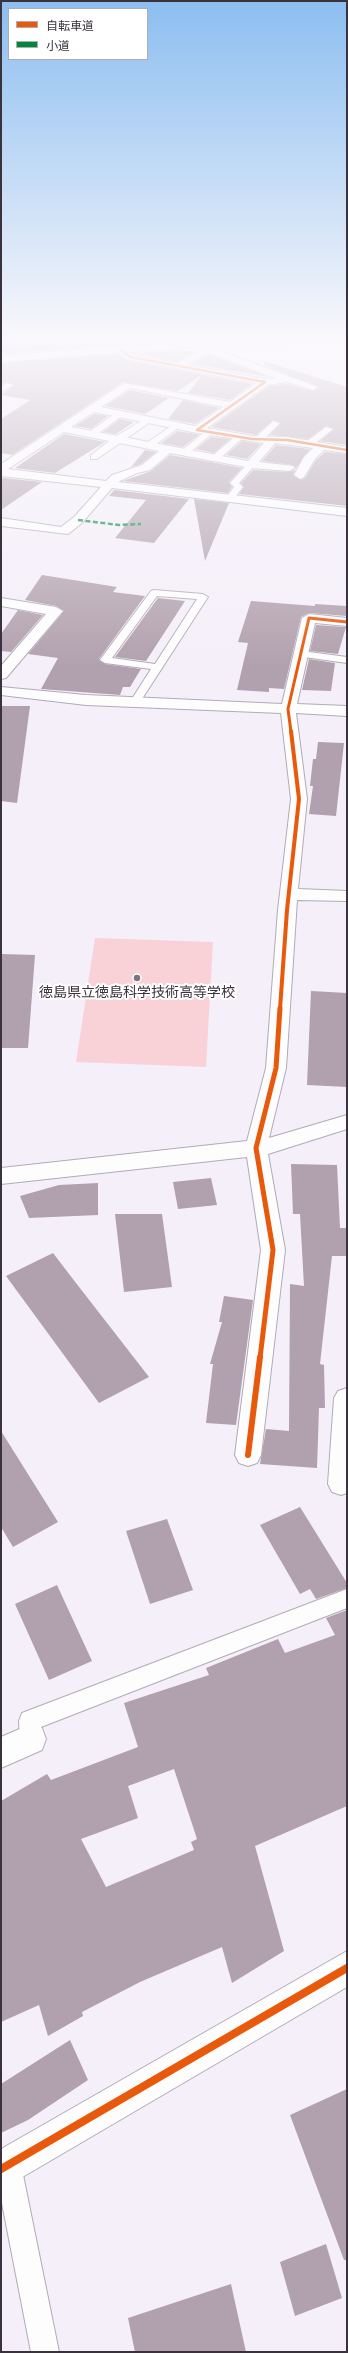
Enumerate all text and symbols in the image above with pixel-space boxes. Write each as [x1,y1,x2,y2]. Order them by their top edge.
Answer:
legend [8,8,148,60]
text: 自転車道 [46,20,94,32]
text: 小道 [46,40,70,52]
marker: 徳島県立徳島科学技術高等学校 [132,973,142,983]
place label: 徳島県立徳島科学技術高等学校 [39,985,235,1001]

